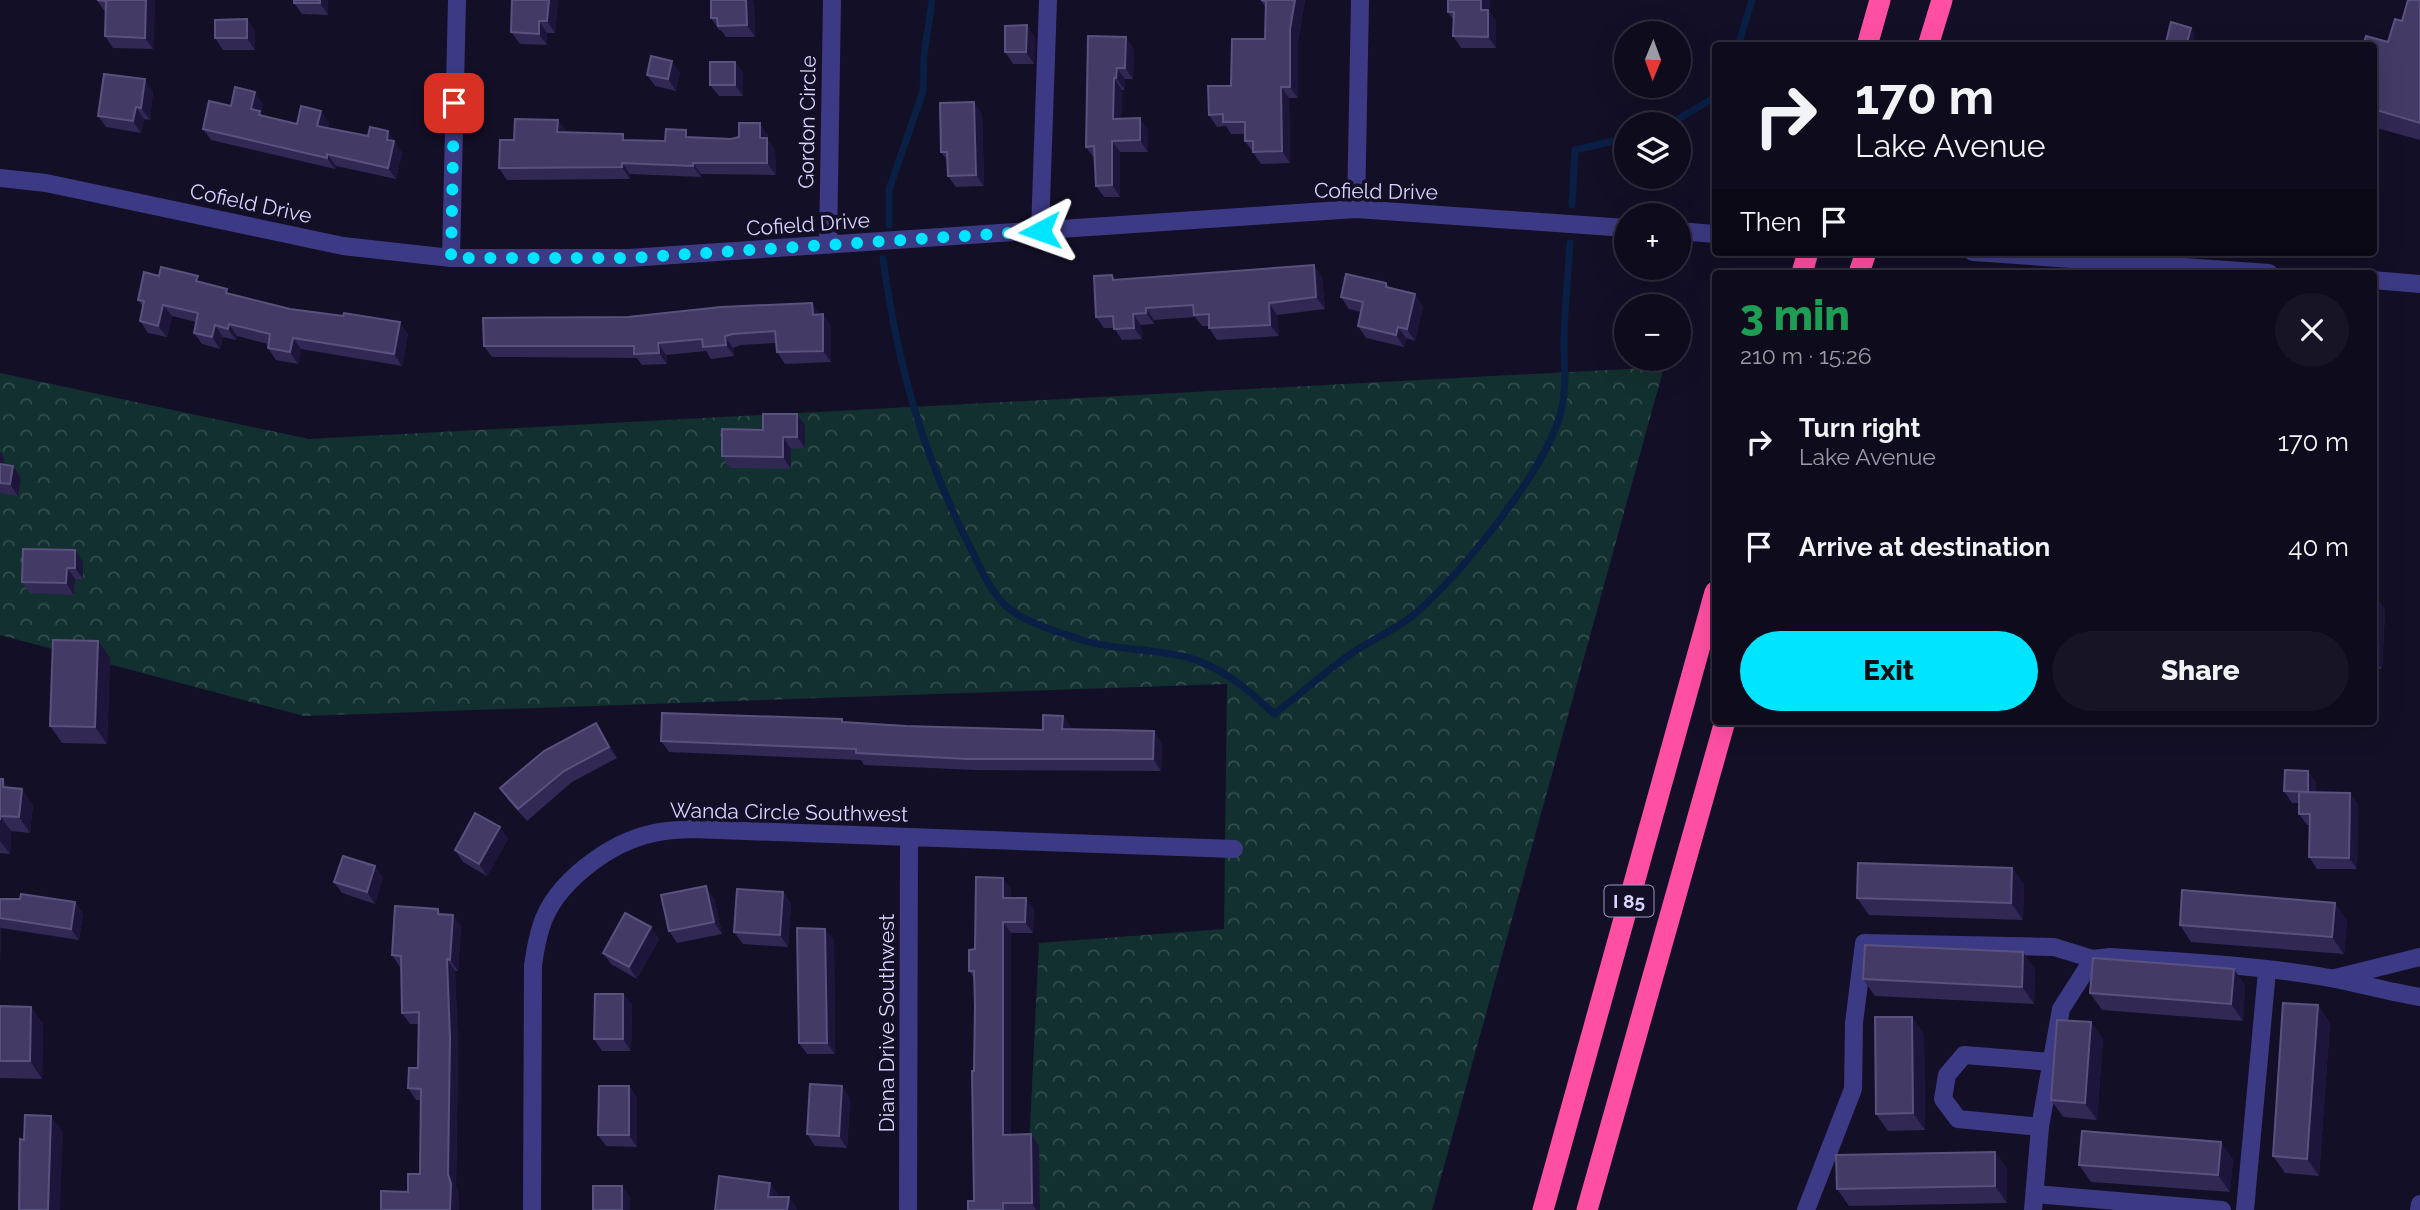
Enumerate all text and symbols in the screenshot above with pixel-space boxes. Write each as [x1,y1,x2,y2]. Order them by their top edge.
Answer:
north arrow [1614,21,1690,98]
map controls [1614,21,1691,371]
street label: Gordon Circle [793,55,821,189]
text: 170 m [1855,68,1994,125]
icon: right [1740,70,1831,161]
pin [424,73,484,133]
icon: arrive [435,84,473,122]
button: layers [1614,112,1691,189]
text: Lake Avenue [1855,127,2045,164]
street label: Cofield Drive [1314,177,1438,205]
street label: Cofield Drive [188,178,314,228]
position arrow [1003,194,1077,268]
button: + [1614,203,1691,280]
icon: arrive [1815,203,1853,241]
street label: Cofield Drive [745,207,871,241]
text: Then [1740,207,1801,237]
text: 3 min [1740,291,1850,340]
button: close [2275,293,2349,367]
button: − [1614,294,1691,371]
text: 210 m · 15:26 [1740,342,1872,369]
text: Turn right [1799,413,1920,443]
icon: right [1740,423,1778,461]
text: 170 m [2278,427,2349,457]
text: Lake Avenue [1799,443,1936,470]
icon: arrive [1740,528,1778,566]
text: Arrive at destination [1799,532,2050,562]
text: 40 m [2288,532,2349,562]
button: Exit [1740,631,2038,711]
button: Share [2052,631,2349,711]
street label: Wanda Circle Southwest [670,797,908,827]
road number: I 85 [1604,886,1654,917]
street label: Diana Drive Southwest [874,914,899,1132]

